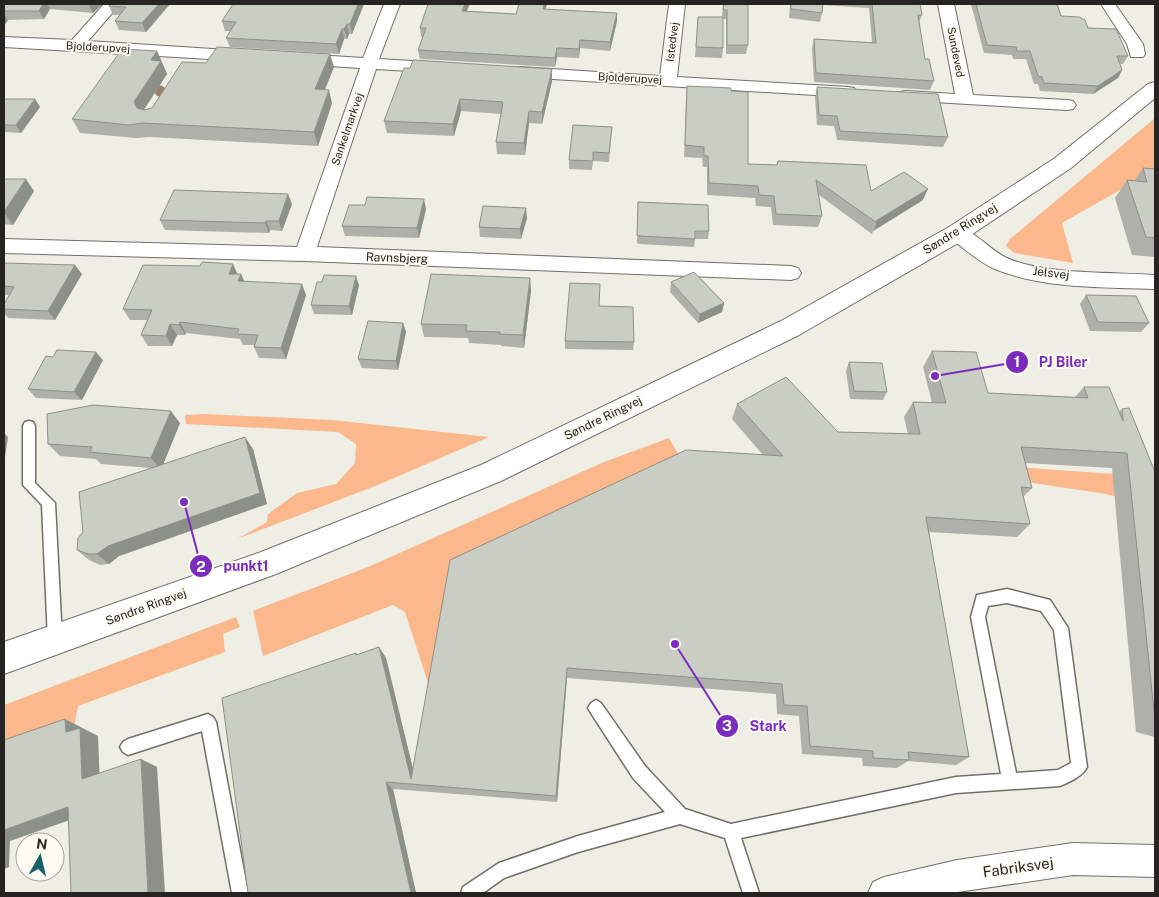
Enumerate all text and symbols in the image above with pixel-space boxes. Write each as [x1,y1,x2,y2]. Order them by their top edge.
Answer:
street label: Istedvej [664,21,680,63]
street label: Sundeved [945,26,967,78]
street label: Bjolderupvej [66,39,130,55]
street label: Bjolderupvej [598,70,662,86]
street label: Sankelmarkvej [329,91,365,167]
street label: Søndre Ringvej [920,201,1000,257]
street label: Ravnsbjerg [366,250,428,266]
street label: Jelsvej [1032,264,1070,282]
callout: PJ Biler [1004,347,1098,376]
text: 1 [1014,353,1020,370]
text: PJ Biler [1039,354,1087,370]
street label: Søndre Ringvej [562,393,644,443]
callout: punkt1 [188,552,278,581]
text: 2 [196,558,206,575]
text: punkt1 [223,558,269,574]
street label: Søndre Ringvej [104,586,188,628]
callout: Stark [715,711,797,740]
text: 3 [722,717,732,734]
text: Stark [749,718,787,734]
north arrow [15,832,65,882]
text: N [35,835,48,853]
street label: Fabriksvej [981,854,1055,880]

